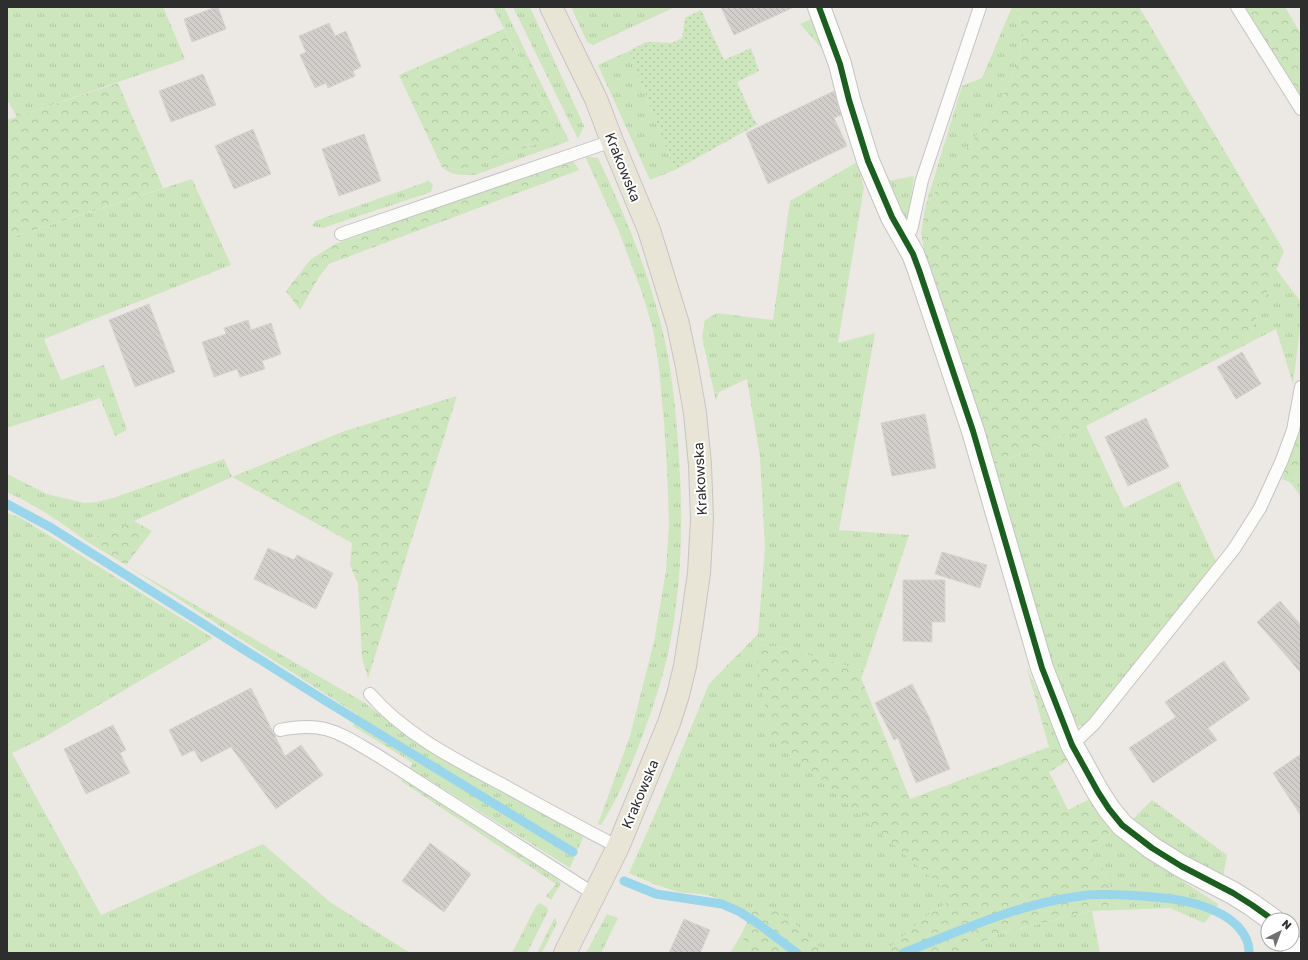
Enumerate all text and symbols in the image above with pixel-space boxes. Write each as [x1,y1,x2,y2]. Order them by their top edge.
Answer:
street label: Krakowska [602,130,645,204]
street label: Krakowska [689,442,710,516]
street label: Krakowska [617,757,662,831]
north arrow [1260,912,1300,952]
text: N [1280,917,1294,932]

